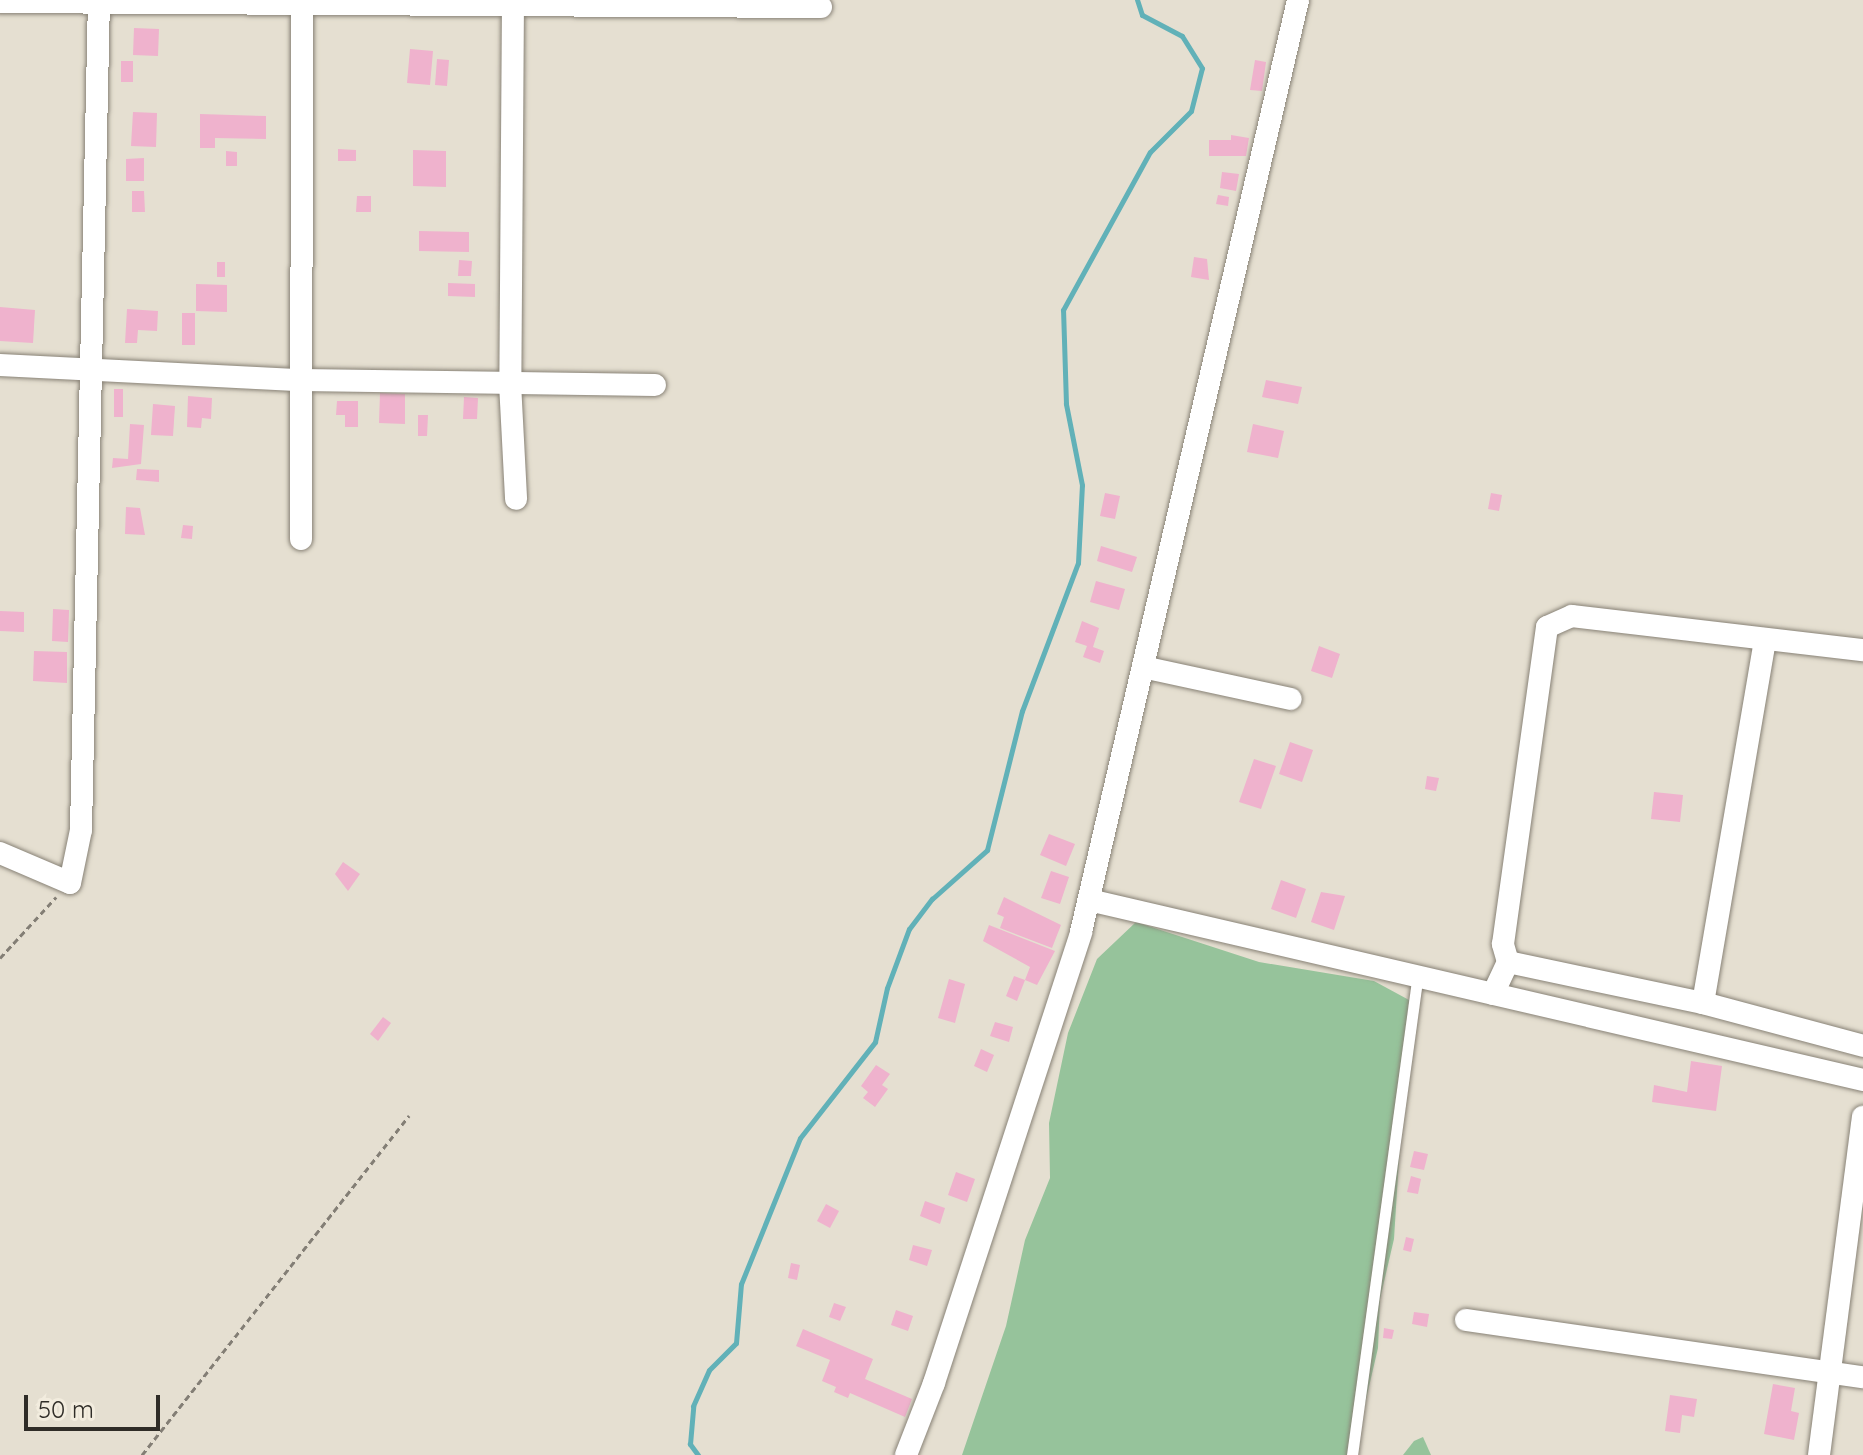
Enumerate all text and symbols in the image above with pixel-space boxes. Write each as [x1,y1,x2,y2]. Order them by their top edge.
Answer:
scale bar [28,1379,164,1429]
text: 50 m [38,1394,94,1424]

